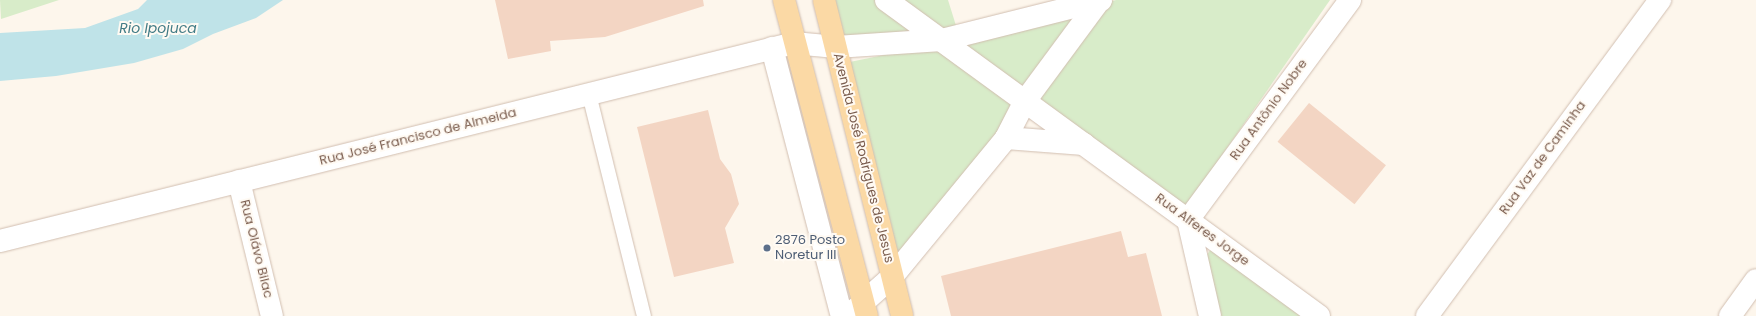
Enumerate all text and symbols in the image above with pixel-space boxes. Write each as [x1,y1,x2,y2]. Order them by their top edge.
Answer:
water label: Rio Ipojuca [119,20,197,36]
street label: Avenida José Rodrigues de Jesus [829,51,897,265]
street label: Rua Antônio Nobre [1227,56,1311,164]
street label: Rua Vaz de Caminha [1497,98,1589,218]
street label: Rua José Francisco de Almeida [318,105,518,169]
street label: Rua Alferes Jorge [1152,191,1252,269]
street label: Rua Olávo Bilac [236,198,276,300]
place label: 2876 Posto Noretur III [775,233,845,264]
marker: 2876 Posto Noretur III [762,243,772,253]

